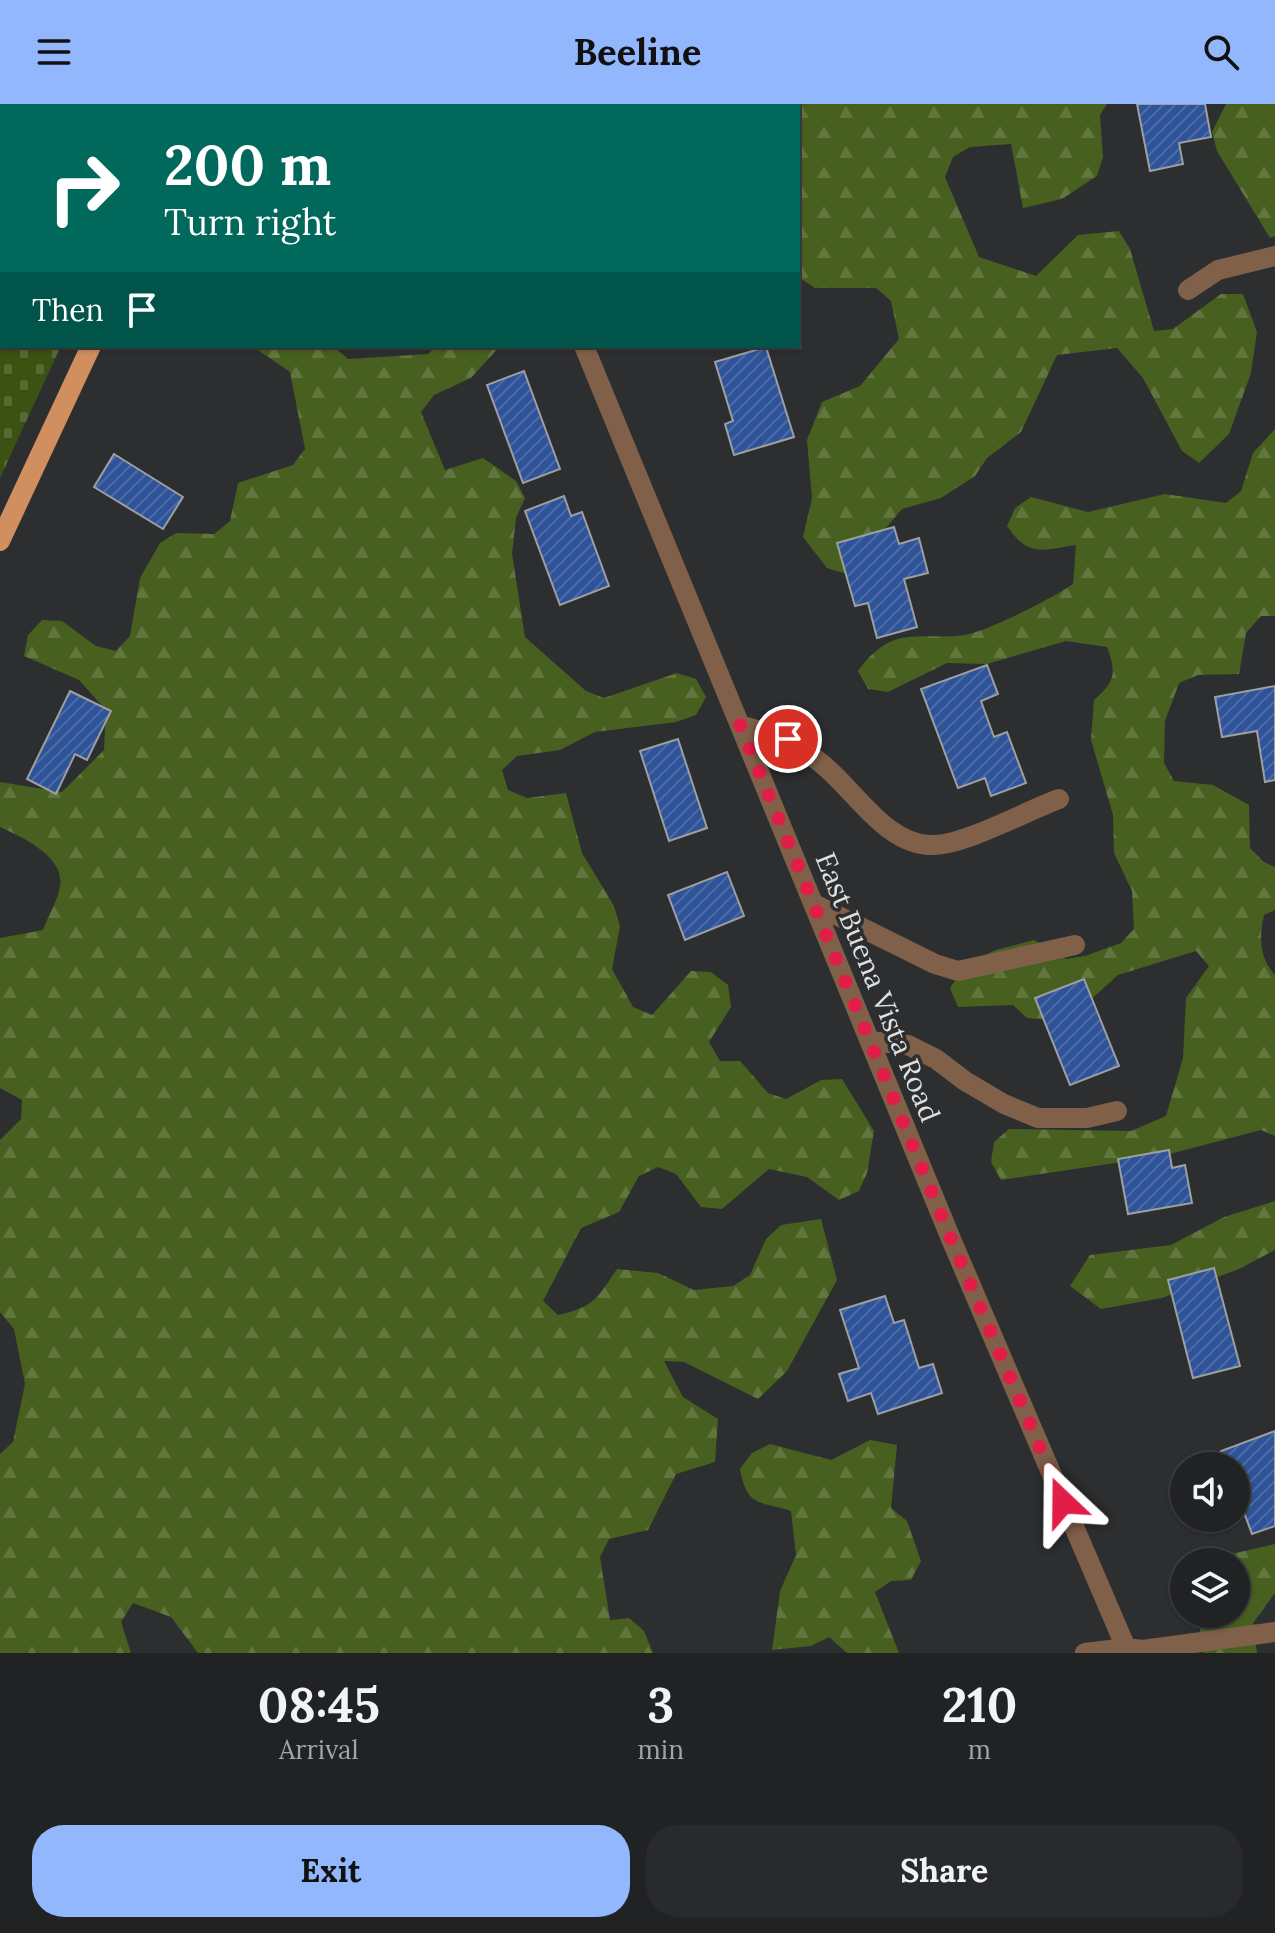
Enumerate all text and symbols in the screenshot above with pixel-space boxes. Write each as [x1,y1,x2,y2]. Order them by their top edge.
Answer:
text: Beeline [574,29,701,75]
icon: menu [32,30,76,74]
icon: search [1199,30,1243,74]
text: 200 m [164,129,331,200]
icon: right [32,136,136,240]
text: Turn right [164,199,337,245]
icon: arrive [120,288,164,332]
text: Then [32,291,104,329]
pin [754,705,822,773]
icon: arrive [766,717,810,761]
street label: East Buena Vista Road [808,847,948,1127]
map controls [1170,1452,1250,1628]
button: sound [1170,1452,1250,1532]
position arrow [1021,1460,1105,1544]
button: layers [1170,1548,1250,1628]
text: 08:45 [258,1674,380,1735]
text: 3 [647,1674,674,1735]
text: 210 [942,1674,1017,1735]
text: Arrival [279,1733,359,1766]
text: min [638,1733,684,1766]
text: m [968,1733,991,1766]
button: Exit [32,1825,630,1917]
button: Share [646,1825,1243,1917]

